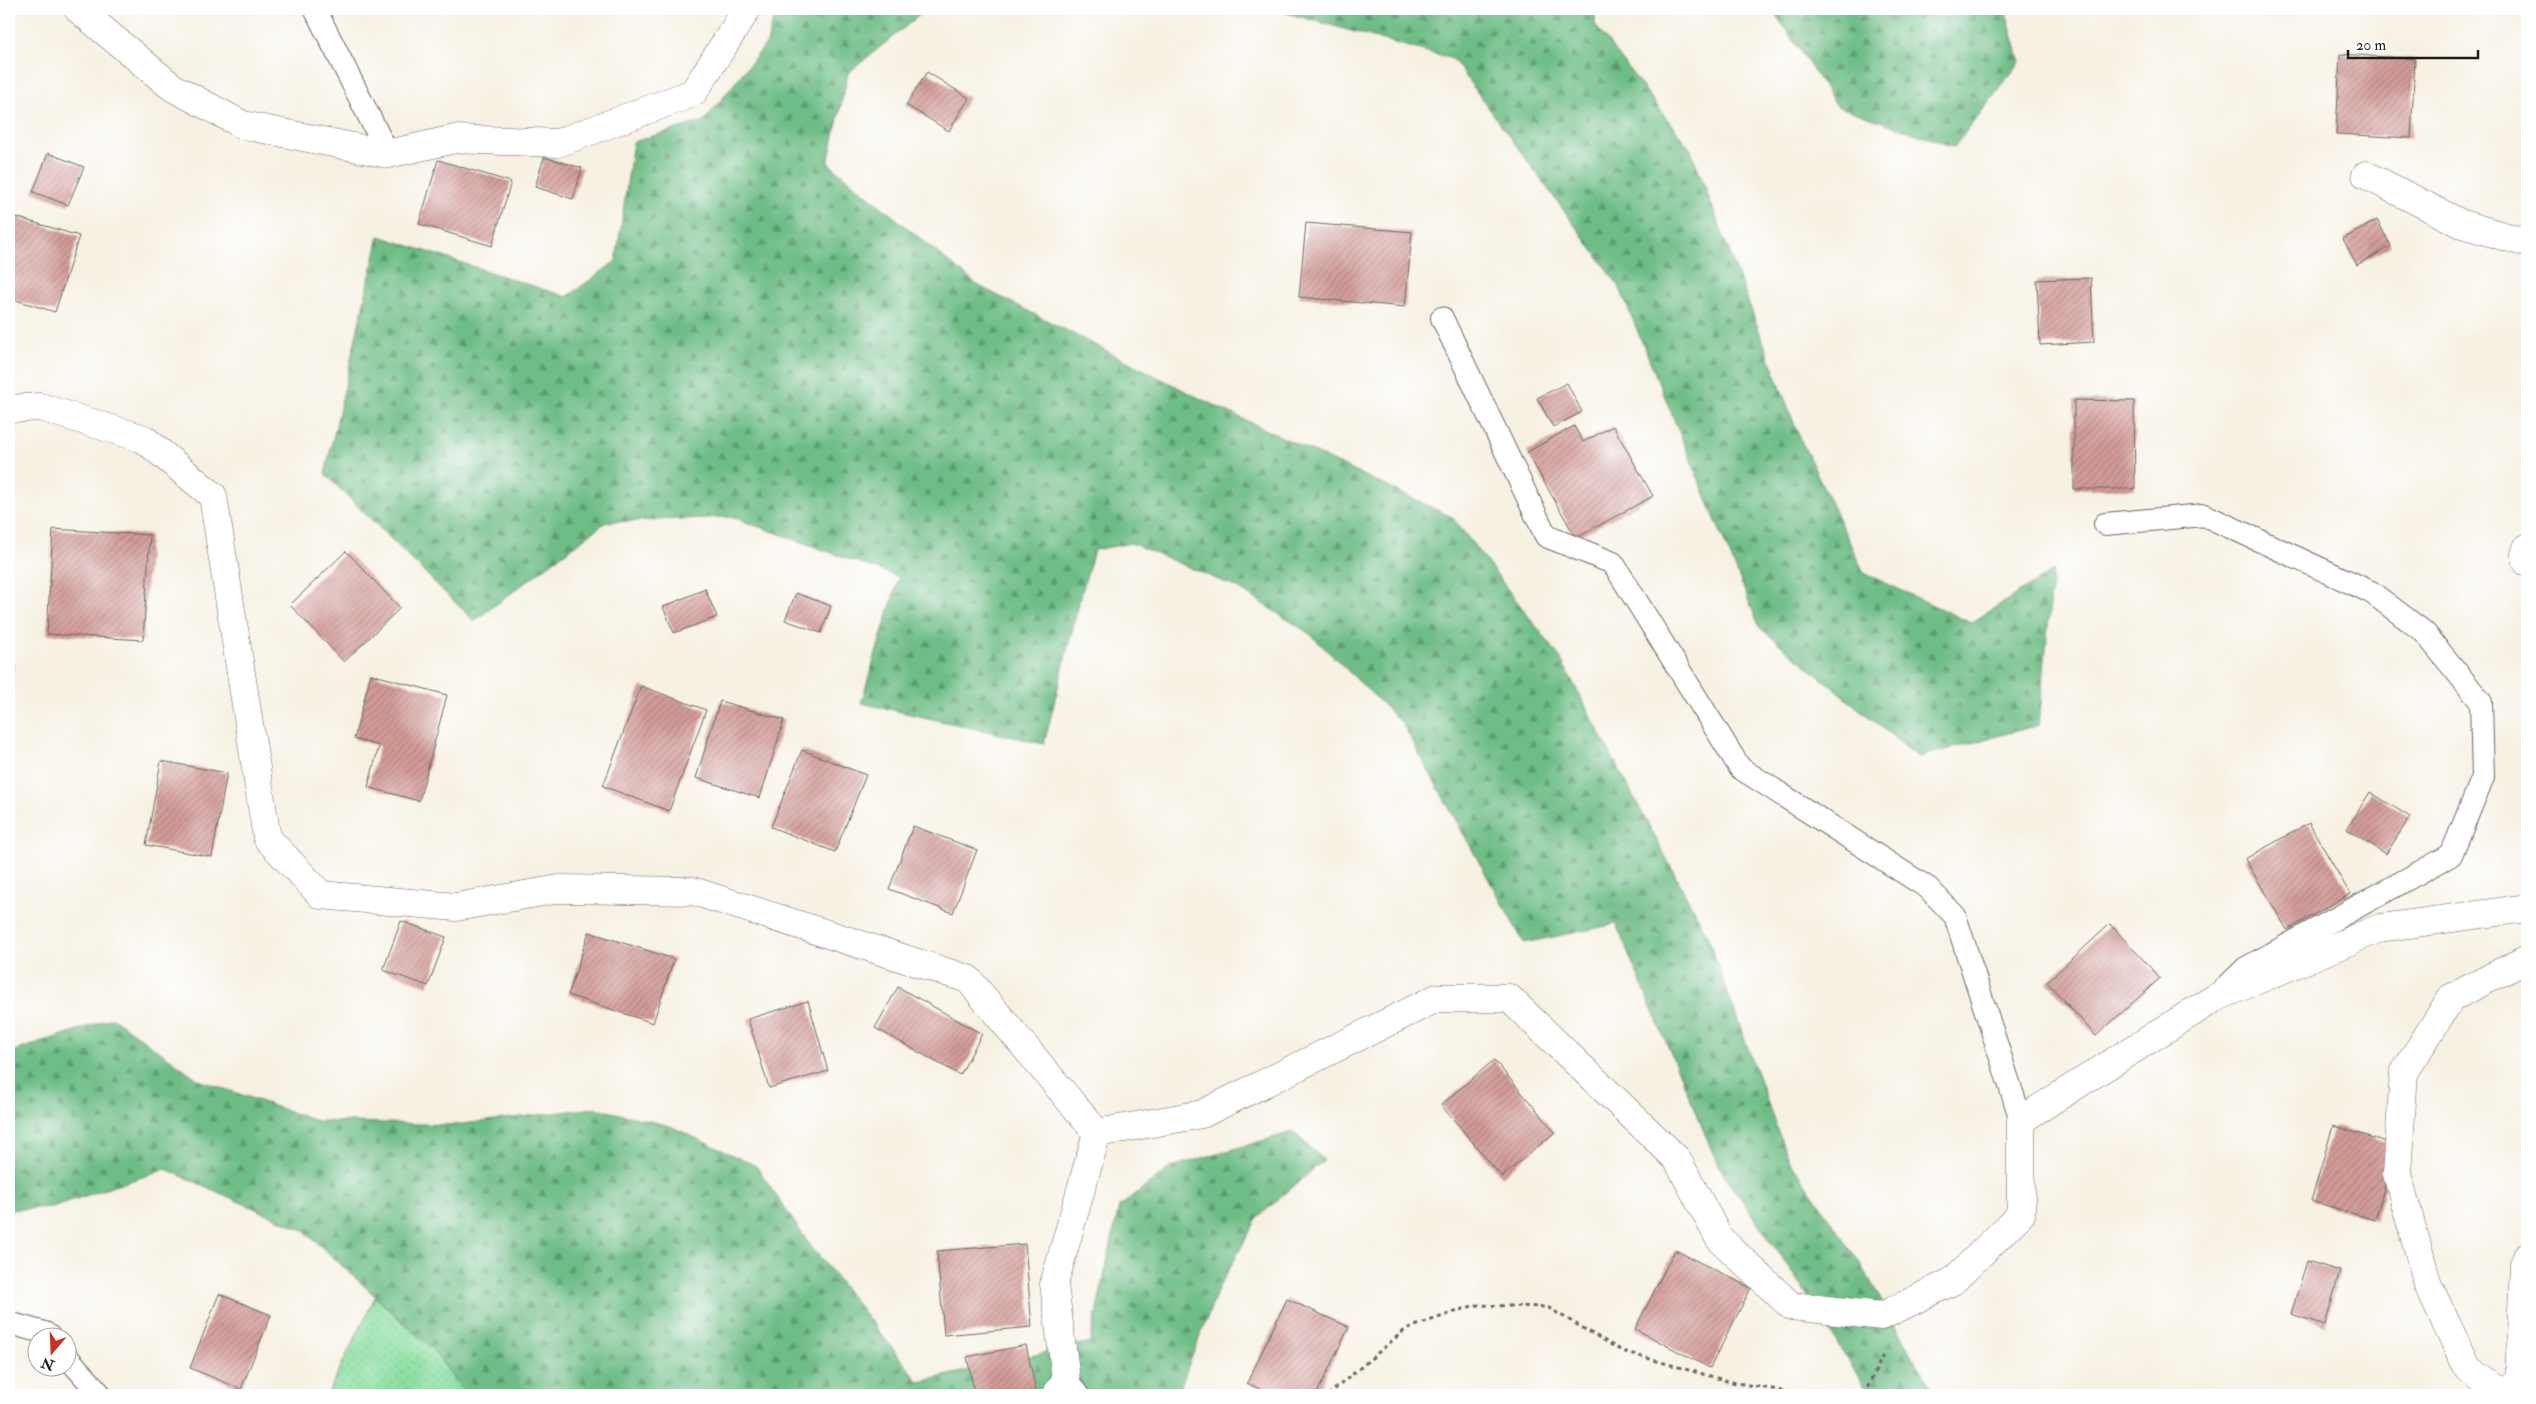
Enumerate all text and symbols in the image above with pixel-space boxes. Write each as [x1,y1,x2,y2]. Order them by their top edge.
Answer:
scale bar [2348,28,2478,60]
text: 20 m [2356,36,2386,55]
north arrow [28,1326,78,1376]
text: N [39,1354,58,1374]

